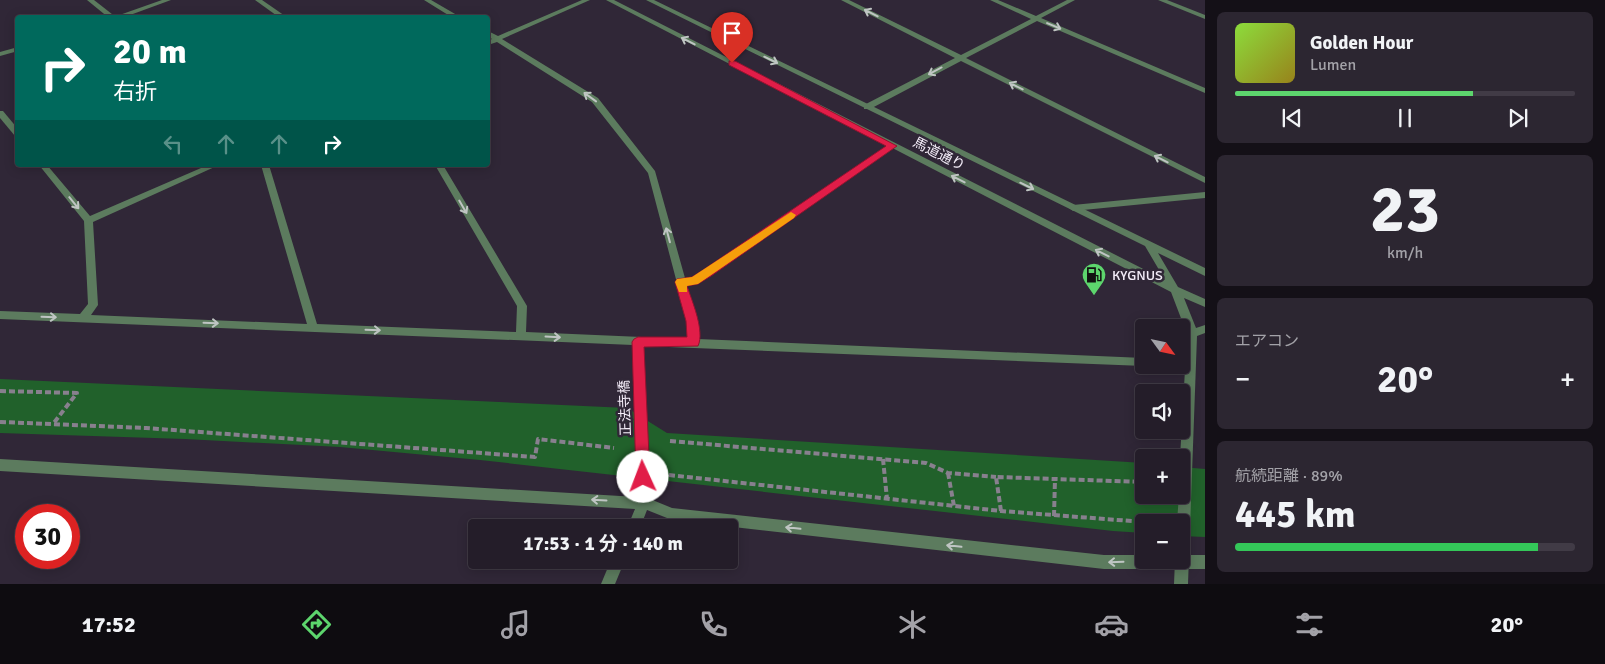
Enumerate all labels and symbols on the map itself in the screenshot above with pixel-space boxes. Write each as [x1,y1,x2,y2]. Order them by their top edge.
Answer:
one-way arrow [863,8,878,18]
pin [711,12,753,63]
one-way arrow [1046,22,1061,31]
one-way arrow [681,36,696,46]
one-way arrow [764,55,779,65]
one-way arrow [928,66,943,76]
one-way arrow [1009,81,1024,90]
one-way arrow [584,92,597,103]
street label: 馬道通り [910,134,968,174]
one-way arrow [1154,153,1169,163]
one-way arrow [950,174,965,184]
one-way arrow [1019,181,1034,191]
one-way arrow [68,196,79,209]
one-way arrow [459,199,469,214]
one-way arrow [663,227,673,243]
one-way arrow [1095,248,1110,257]
fuel station icon: KYGNUS [1081,262,1107,296]
place label: KYGNUS [1112,267,1163,284]
one-way arrow [40,312,56,322]
one-way arrow [203,319,219,328]
north arrow [1135,319,1190,374]
one-way arrow [365,325,381,334]
one-way arrow [545,333,561,342]
street label: 正法寺橋 [616,380,634,436]
position arrow [616,450,668,502]
one-way arrow [591,495,607,504]
speed limit sign: 30 [15,504,80,569]
one-way arrow [785,523,801,533]
one-way arrow [947,541,963,550]
one-way arrow [1108,557,1124,566]

